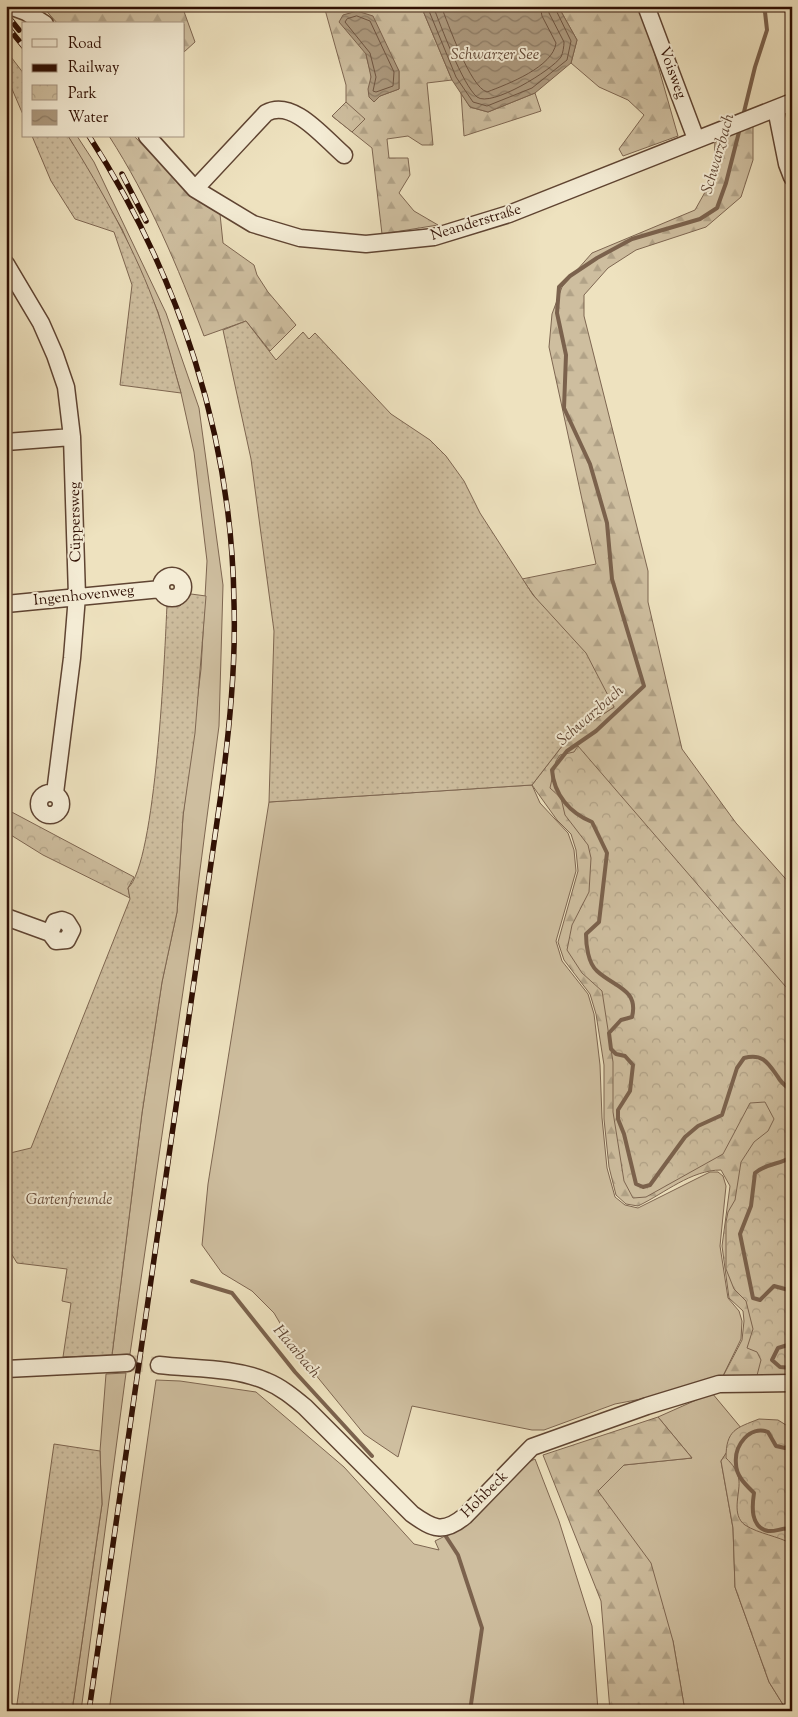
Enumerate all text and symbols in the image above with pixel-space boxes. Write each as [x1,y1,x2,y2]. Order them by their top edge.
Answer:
legend [22,22,185,138]
text: Road [68,34,102,55]
water label: Schwarzer See [451,44,539,67]
street label: Voisweg [653,44,691,102]
text: Railway [68,58,120,79]
text: Park [68,84,97,105]
text: Water [68,108,109,129]
water label: Schwarzbach [697,111,741,197]
street label: Neanderstraße [428,199,524,247]
street label: Cüppersweg [65,482,87,562]
street label: Ingenhovenweg [33,580,135,612]
water label: Schwarzbach [552,680,630,752]
park label: Gartenfreunde [26,1190,112,1211]
water label: Haarbach [267,1320,325,1384]
street label: Hohbeck [457,1467,513,1523]

